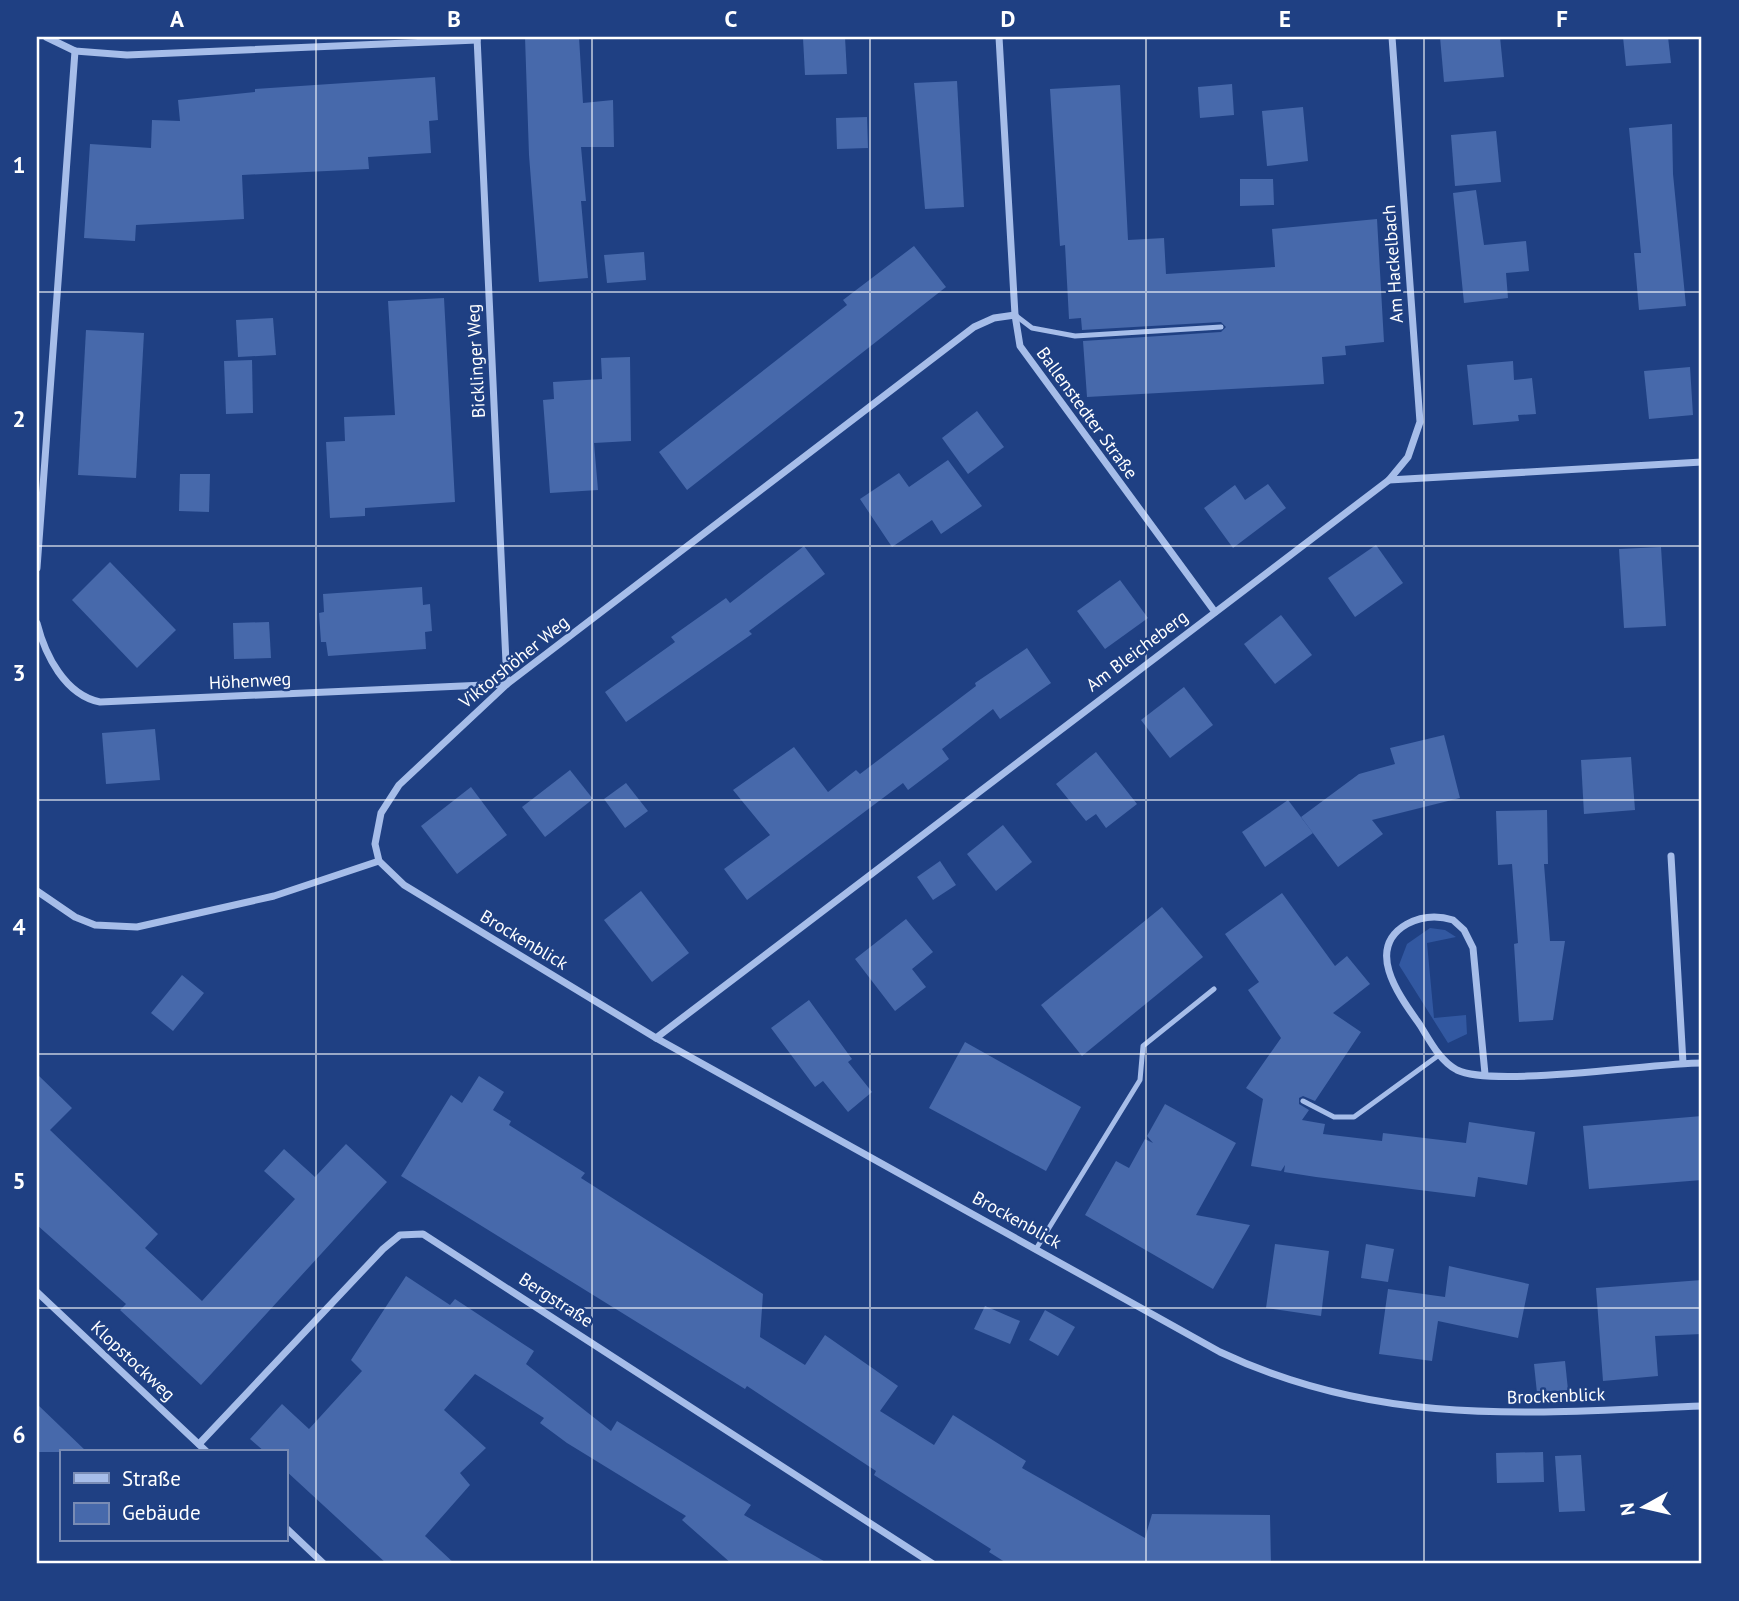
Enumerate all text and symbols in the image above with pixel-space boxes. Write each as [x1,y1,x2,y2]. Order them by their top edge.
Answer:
text: A [170,4,184,33]
text: B [447,4,461,33]
text: C [725,4,738,33]
text: D [1001,4,1015,33]
text: E [1279,4,1291,33]
text: F [1556,4,1568,33]
text: 1 [12,150,26,179]
street label: Am Hackelbach [1377,204,1408,324]
street label: Bicklinger Weg [461,303,490,419]
street label: Ballenstedter Straße [1032,342,1143,483]
text: 2 [12,404,26,433]
street label: Am Bleicheberg [1081,605,1192,696]
street label: Viktorshöher Weg [453,610,573,714]
text: 3 [12,658,26,687]
street label: Höhenweg [208,667,292,694]
street label: Brockenblick [476,904,573,975]
text: 4 [12,912,26,941]
text: 5 [12,1166,26,1195]
street label: Brockenblick [969,1186,1066,1254]
street label: Bergstraße [515,1267,598,1332]
street label: Klopstockweg [86,1316,180,1406]
street label: Brockenblick [1506,1382,1606,1409]
text: 6 [12,1420,26,1449]
legend [60,1450,287,1542]
text: Straße [122,1465,181,1492]
north arrow [1610,1472,1680,1542]
text: Gebäude [122,1499,201,1526]
text: N [1614,1502,1640,1517]

